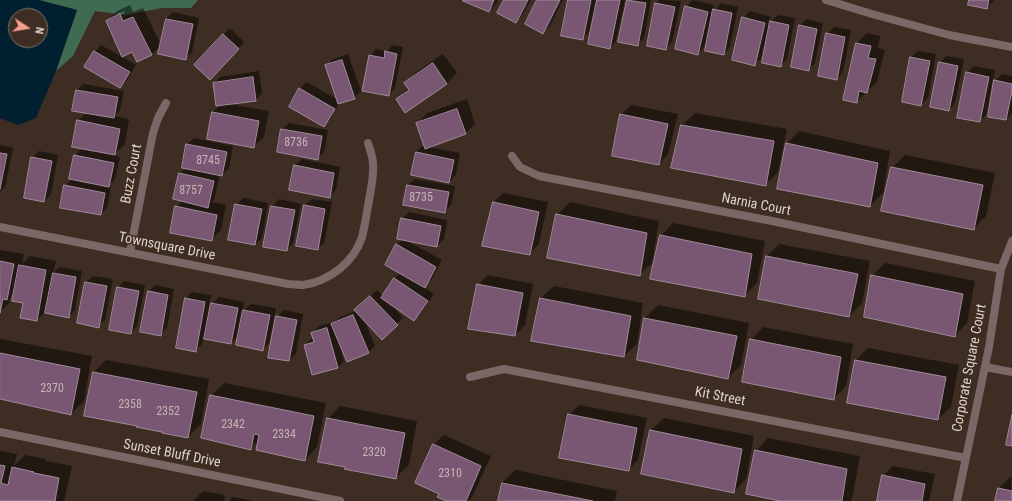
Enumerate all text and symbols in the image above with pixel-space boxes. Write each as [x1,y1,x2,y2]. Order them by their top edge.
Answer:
north arrow [8,8,48,48]
text: N [32,26,46,35]
house number: 8736 [284,136,308,150]
street label: Buzz Court [118,143,146,205]
house number: 8745 [196,154,220,168]
house number: 8757 [179,184,203,198]
street label: Narnia Court [720,190,792,220]
house number: 8735 [409,191,433,205]
street label: Townsquare Drive [117,229,217,265]
street label: Corporate Square Court [949,303,991,433]
house number: 2370 [40,382,64,396]
street label: Kit Street [693,384,747,410]
house number: 2358 [118,398,142,412]
house number: 2352 [156,405,180,419]
house number: 2342 [221,418,245,432]
house number: 2334 [272,428,296,442]
street label: Sunset Bluff Drive [122,436,222,472]
house number: 2320 [362,446,386,460]
house number: 2310 [438,467,462,481]

